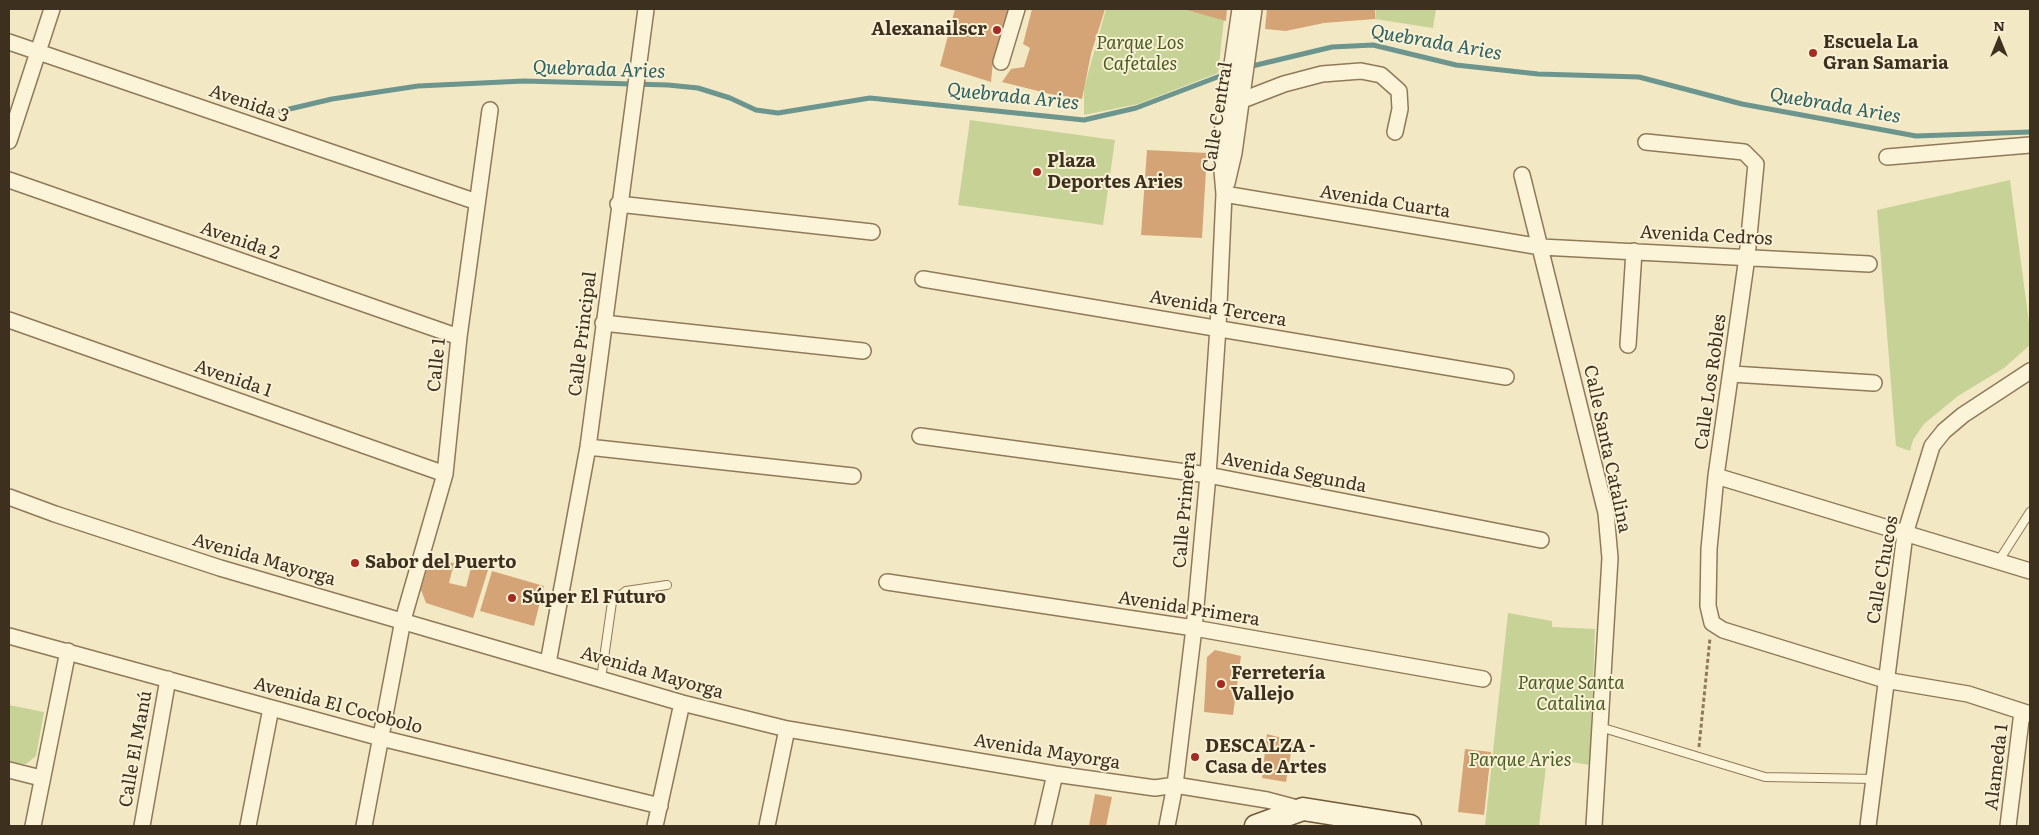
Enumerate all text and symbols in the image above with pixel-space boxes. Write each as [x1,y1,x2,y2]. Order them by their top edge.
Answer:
north arrow [1974,15,2024,65]
text: N [1993,15,2005,35]
place label: Alexanailscr [871,19,987,41]
water label: Quebrada Aries [1369,20,1503,66]
marker: Alexanailscr [991,24,1003,36]
place label: Escuela La Gran Samaria [1823,32,1949,74]
park label: Parque Los Cafetales [1096,33,1184,76]
marker: Escuela La Gran Samaria [1807,47,1819,59]
water label: Quebrada Aries [532,56,666,84]
street label: Calle Central [1199,60,1237,174]
water label: Quebrada Aries [946,79,1080,115]
street label: Avenida 3 [206,80,292,128]
water label: Quebrada Aries [1768,83,1902,129]
place label: Plaza Deportes Aries [1047,151,1183,193]
marker: Plaza Deportes Aries [1031,166,1043,178]
street label: Avenida Cuarta [1318,181,1452,223]
street label: Avenida 2 [198,217,282,265]
street label: Avenida Cedros [1639,222,1773,250]
street label: Calle Principal [565,270,601,398]
street label: Avenida Tercera [1148,286,1288,332]
street label: Calle Los Robles [1691,313,1731,451]
street label: Calle 1 [423,337,451,393]
street label: Avenida 1 [191,356,275,402]
street label: Calle Santa Catalina [1579,363,1635,535]
street label: Avenida Segunda [1220,448,1368,498]
street label: Calle Primera [1169,451,1201,569]
street label: Calle Chucos [1863,514,1903,626]
street label: Avenida Mayorga [190,529,338,591]
place label: Sabor del Puerto [365,552,517,574]
marker: Sabor del Puerto [349,557,361,569]
place label: Súper El Futuro [522,587,666,609]
street label: Avenida Primera [1117,587,1261,631]
marker: Súper El Futuro [506,592,518,604]
street label: Avenida Mayorga [578,642,726,704]
place label: Ferretería Vallejo [1231,663,1325,706]
street label: Avenida El Cocobolo [251,673,425,739]
park label: Parque Santa Catalina [1517,673,1625,716]
marker: Ferretería Vallejo [1215,678,1227,690]
street label: Calle El Manú [115,689,157,809]
street label: Alameda 1 [1981,722,2013,812]
street label: Avenida Mayorga [972,730,1122,774]
place label: DESCALZA - Casa de Artes [1205,736,1326,779]
park label: Parque Aries [1469,750,1571,772]
marker: DESCALZA - Casa de Artes [1189,751,1201,763]

